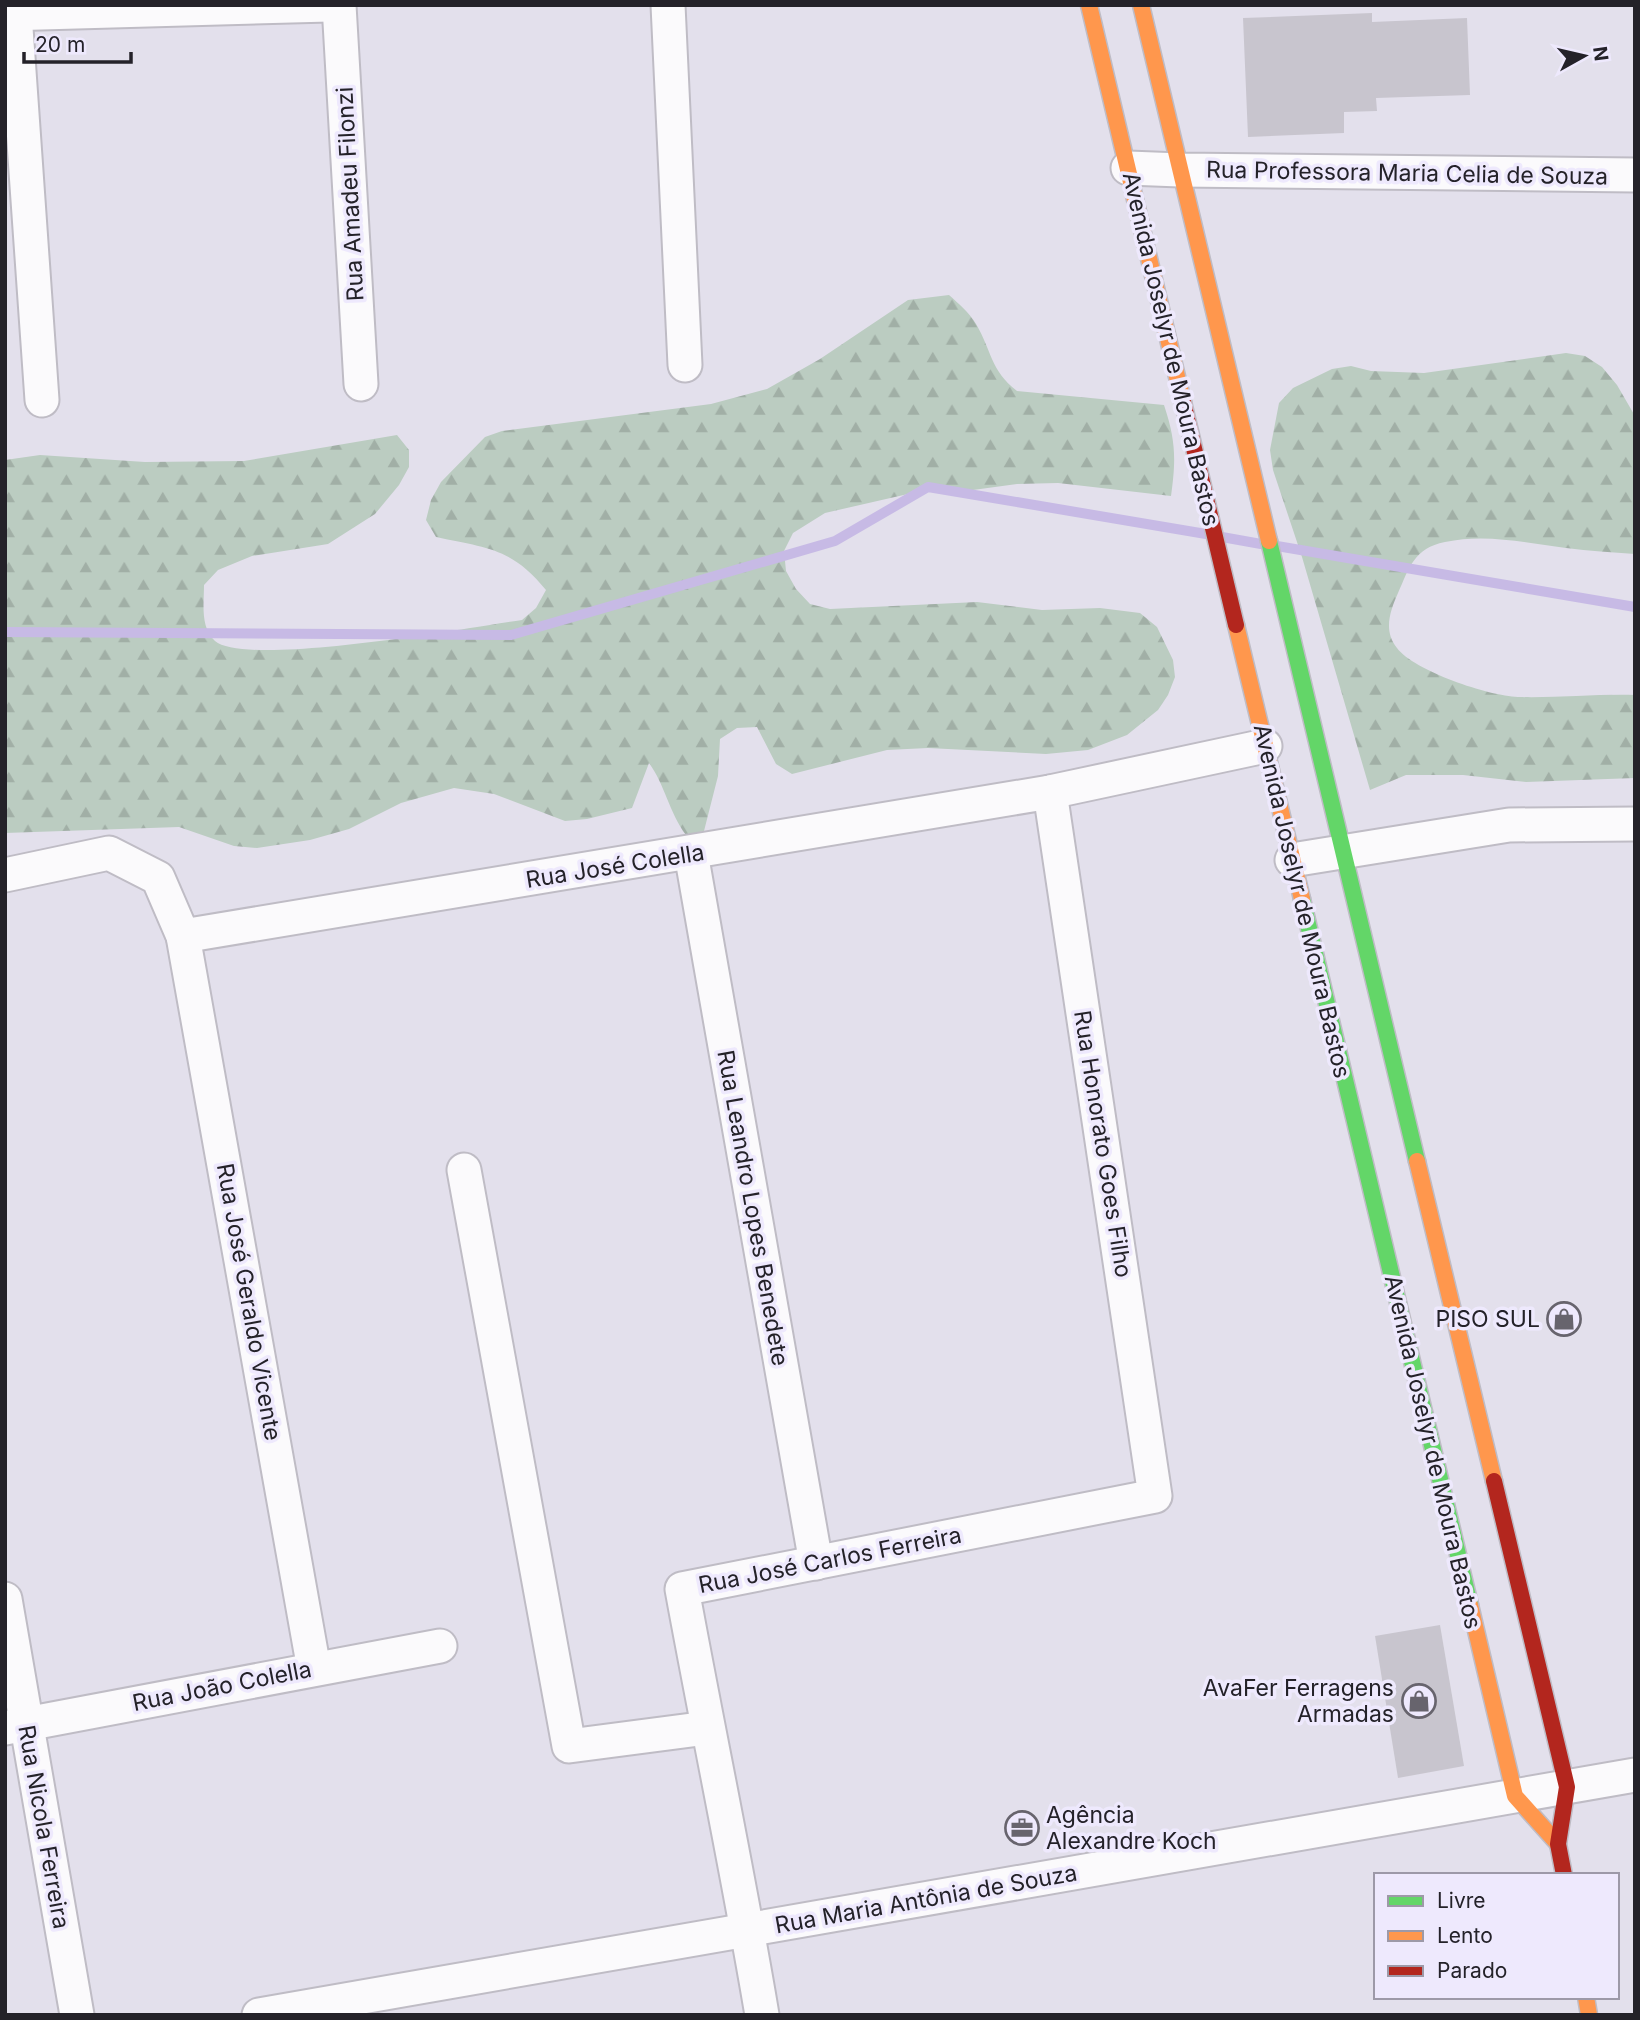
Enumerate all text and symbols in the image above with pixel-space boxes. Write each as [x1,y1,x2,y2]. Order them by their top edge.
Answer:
scale bar [24,21,131,65]
north arrow [1549,21,1619,91]
text: 20 m [35,32,85,57]
text: N [1588,45,1613,62]
street label: Rua Amadeu Filonzi [330,86,370,302]
street label: Rua Professora Maria Celia de Souza [1206,155,1608,191]
street label: Avenida Joselyr de Moura Bastos [1117,169,1225,529]
street label: Avenida Joselyr de Moura Bastos [1248,721,1356,1081]
street label: Rua José Colella [524,838,706,894]
street label: Rua Honorato Goes Filho [1068,1008,1138,1280]
street label: Rua Leandro Lopes Benedete [711,1048,795,1368]
street label: Rua José Geraldo Vicente [211,1161,287,1443]
street label: Avenida Joselyr de Moura Bastos [1379,1272,1487,1632]
shop icon: PISO SUL [1545,1300,1583,1338]
place label: PISO SUL [1435,1305,1540,1333]
street label: Rua José Carlos Ferreira [696,1521,964,1599]
street label: Rua João Colella [130,1655,314,1717]
place label: AvaFer Ferragens Armadas [1203,1674,1394,1728]
shop icon: AvaFer Ferragens Armadas [1400,1682,1438,1720]
street label: Rua Nicola Ferreira [12,1723,76,1931]
place label: Agência Alexandre Koch [1046,1801,1217,1855]
office icon: Agência Alexandre Koch [1003,1809,1041,1847]
street label: Rua Maria Antônia de Souza [773,1859,1079,1939]
legend [1374,1873,1619,1999]
text: Livre [1437,1888,1486,1913]
text: Lento [1437,1923,1493,1948]
text: Parado [1437,1958,1507,1983]

